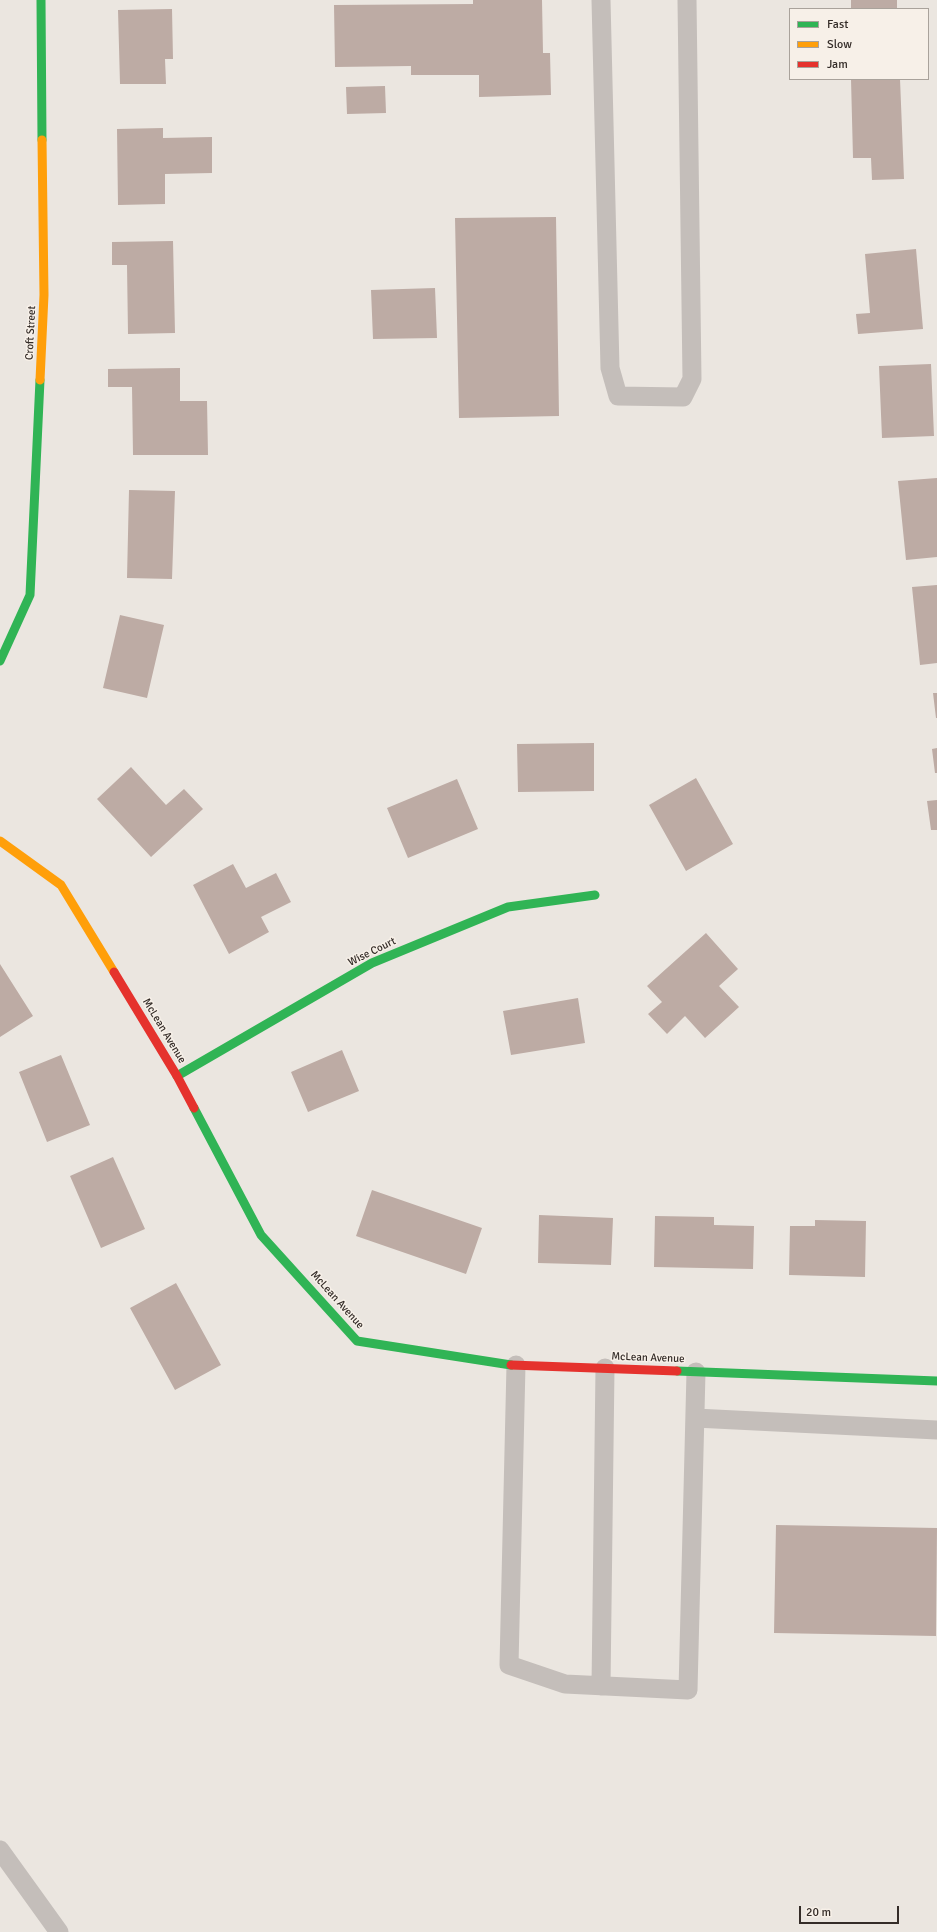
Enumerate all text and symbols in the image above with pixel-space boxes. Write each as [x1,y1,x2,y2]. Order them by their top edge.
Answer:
legend [789,8,929,80]
text: Fast [827,17,848,32]
text: Slow [827,37,852,52]
text: Jam [827,57,848,72]
street label: Croft Street [23,305,39,361]
street label: Wise Court [346,935,398,969]
street label: McLean Avenue [139,996,189,1066]
street label: McLean Avenue [308,1268,366,1332]
street label: McLean Avenue [611,1350,685,1366]
scale bar [801,1898,901,1924]
text: 20 m [806,1905,831,1920]

